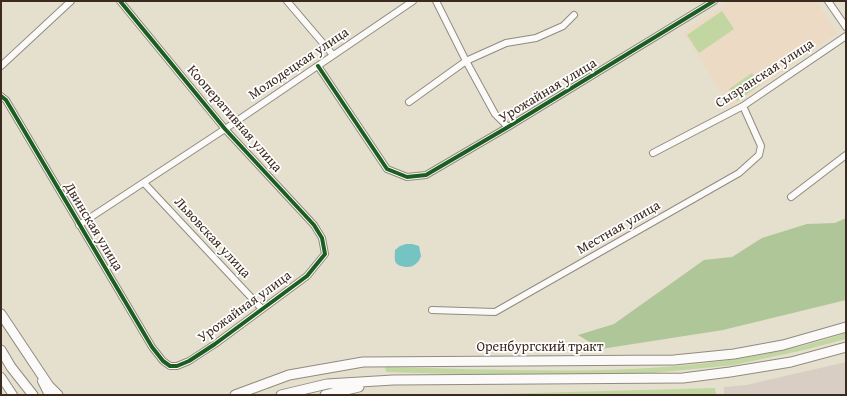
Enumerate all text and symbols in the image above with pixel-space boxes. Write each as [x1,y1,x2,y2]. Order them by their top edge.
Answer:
street label: Молодецкая улица [246,24,352,104]
street label: Сызранская улица [713,36,817,112]
street label: Урожайная улица [496,55,600,127]
street label: Кооперативная улица [183,62,285,176]
street label: Двинская улица [60,180,126,274]
street label: Львовская улица [170,194,254,282]
street label: Местная улица [574,197,664,259]
street label: Урожайная улица [195,268,295,346]
street label: Оренбургский тракт [477,339,603,355]

